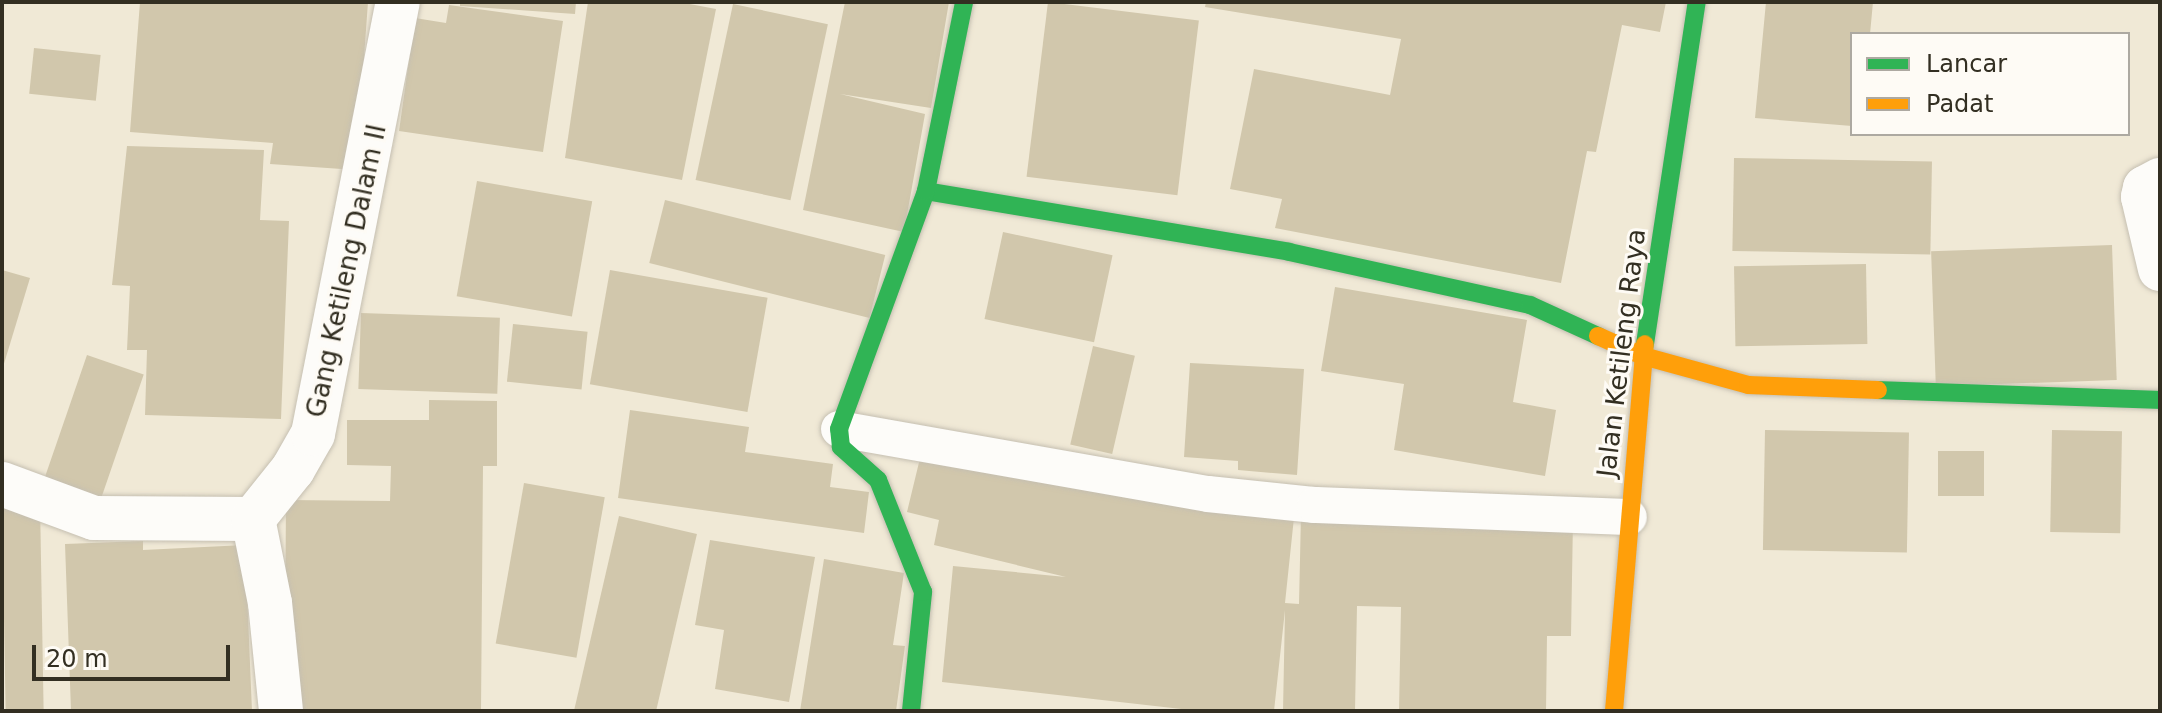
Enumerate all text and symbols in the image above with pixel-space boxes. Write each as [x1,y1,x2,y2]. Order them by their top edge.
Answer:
legend [1850,32,2130,136]
text: Lancar [1926,50,2007,78]
text: Padat [1926,90,1993,118]
street label: Gang Ketileng Dalam II [301,122,393,420]
street label: Jalan Ketileng Raya [1591,227,1653,479]
scale bar [36,629,234,679]
text: 20 m [46,645,108,673]

